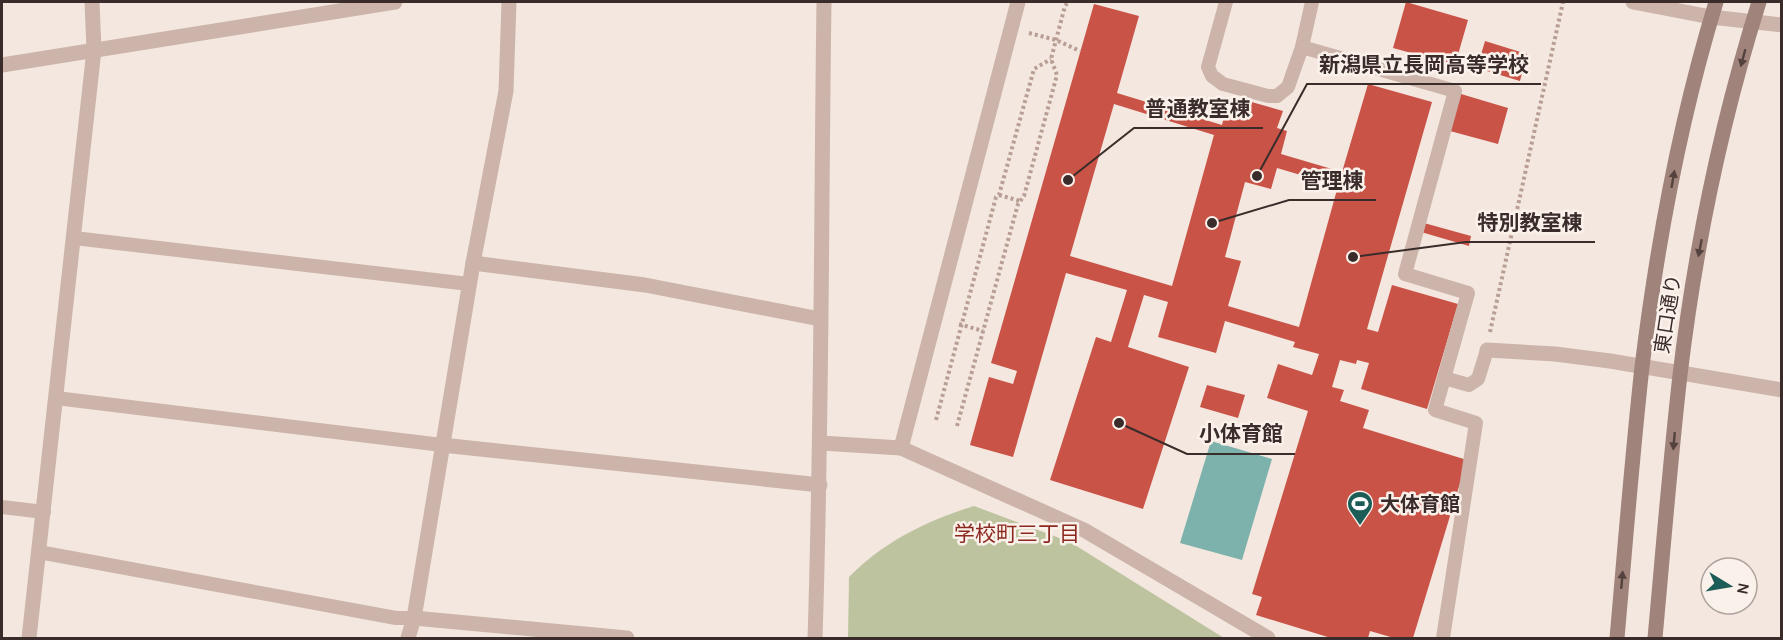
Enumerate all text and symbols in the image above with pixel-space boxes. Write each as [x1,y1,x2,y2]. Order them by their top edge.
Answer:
callout: 新潟県立長岡高等学校 [1307,45,1541,84]
one-way arrow [1737,49,1747,67]
text: 新潟県立長岡高等学校 [1319,53,1529,77]
callout: 普通教室棟 [1134,89,1263,128]
text: 普通教室棟 [1146,97,1251,121]
callout: 管理棟 [1289,161,1376,200]
text: 管理棟 [1301,169,1364,193]
one-way arrow [1668,169,1677,188]
callout: 特別教室棟 [1466,203,1595,242]
text: 特別教室棟 [1478,211,1583,235]
one-way arrow [1695,239,1704,258]
street label: 東口通り [1650,273,1686,355]
callout: 小体育館 [1187,415,1295,454]
text: 小体育館 [1199,422,1283,446]
one-way arrow [1669,432,1679,451]
sports icon: 大体育館 [1345,489,1375,527]
place label: 大体育館 [1380,493,1460,516]
district label: 学校町三丁目 [954,522,1080,546]
north arrow [1699,556,1759,616]
one-way arrow [1617,571,1627,590]
text: N [1733,581,1754,596]

